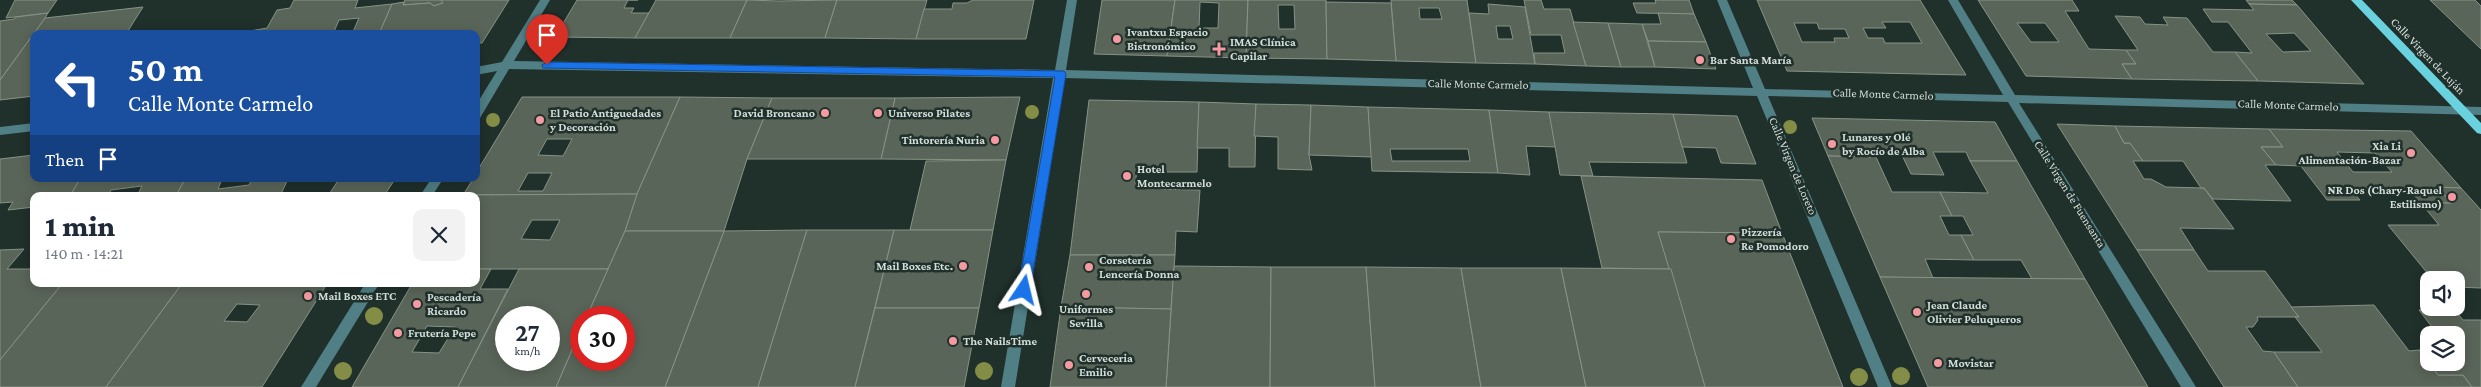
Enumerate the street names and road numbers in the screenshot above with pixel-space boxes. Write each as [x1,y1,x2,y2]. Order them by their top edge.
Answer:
street label: Calle Virgen de Luján [2388,15,2469,98]
street label: Calle Monte Carmelo [1427,76,1529,92]
street label: Calle Monte Carmelo [1832,85,1934,103]
street label: Calle Monte Carmelo [2237,96,2339,114]
street label: Calle Virgen de Loreto [1766,115,1820,217]
street label: Calle Virgen de Fuensanta [2031,138,2109,251]

